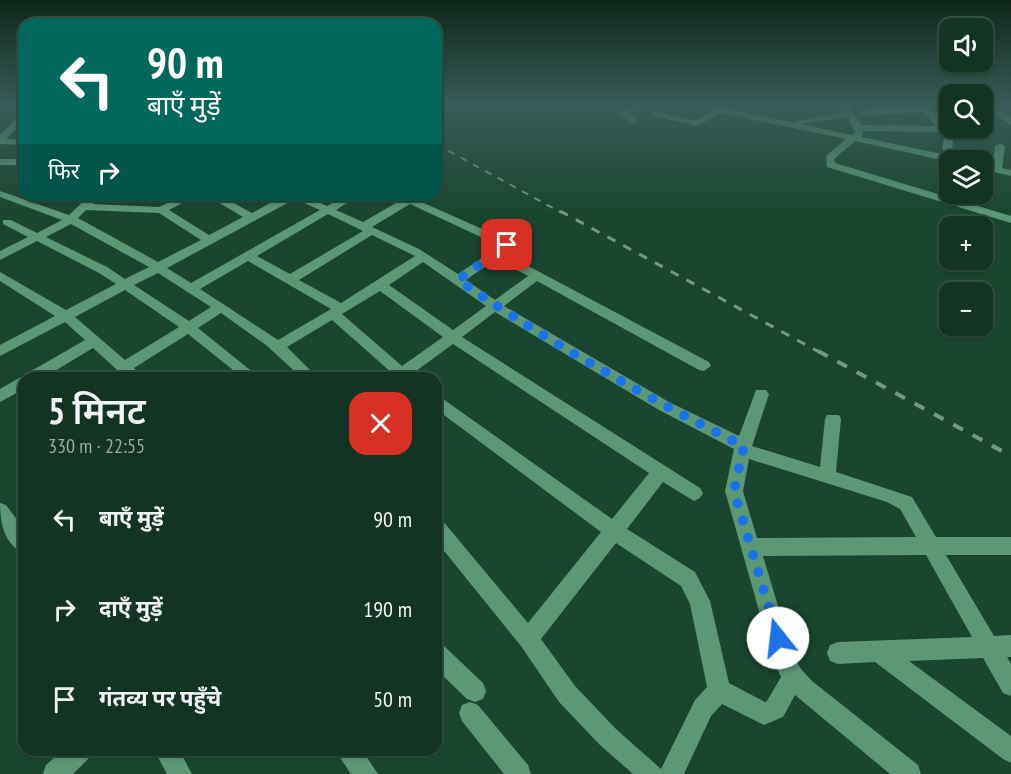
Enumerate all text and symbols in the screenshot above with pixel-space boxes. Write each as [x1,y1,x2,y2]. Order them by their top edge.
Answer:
map controls [939,18,993,336]
button: sound [939,18,993,72]
text: 90 m [147,35,224,90]
icon: left [48,42,126,120]
button: search [939,84,993,138]
text: बाएँ मुड़ें [147,88,221,122]
button: layers [939,150,993,204]
icon: right [92,156,125,189]
text: फिर [48,157,80,185]
button: + [939,216,993,270]
pin [481,219,532,270]
icon: arrive [490,228,523,261]
button: − [939,282,993,336]
text: 5 मिनट [48,387,146,434]
button: close [349,392,412,455]
text: 330 m · 22:55 [48,433,145,459]
icon: left [48,503,81,536]
text: बाएँ मुड़ें [99,504,164,532]
text: 90 m [373,505,412,533]
icon: right [48,593,81,626]
text: दाएँ मुड़ें [99,594,163,622]
text: 190 m [363,595,412,623]
position arrow [746,606,810,670]
icon: arrive [48,683,81,716]
text: गंतव्य पर पहुँचे [99,684,221,712]
text: 50 m [373,685,412,713]

